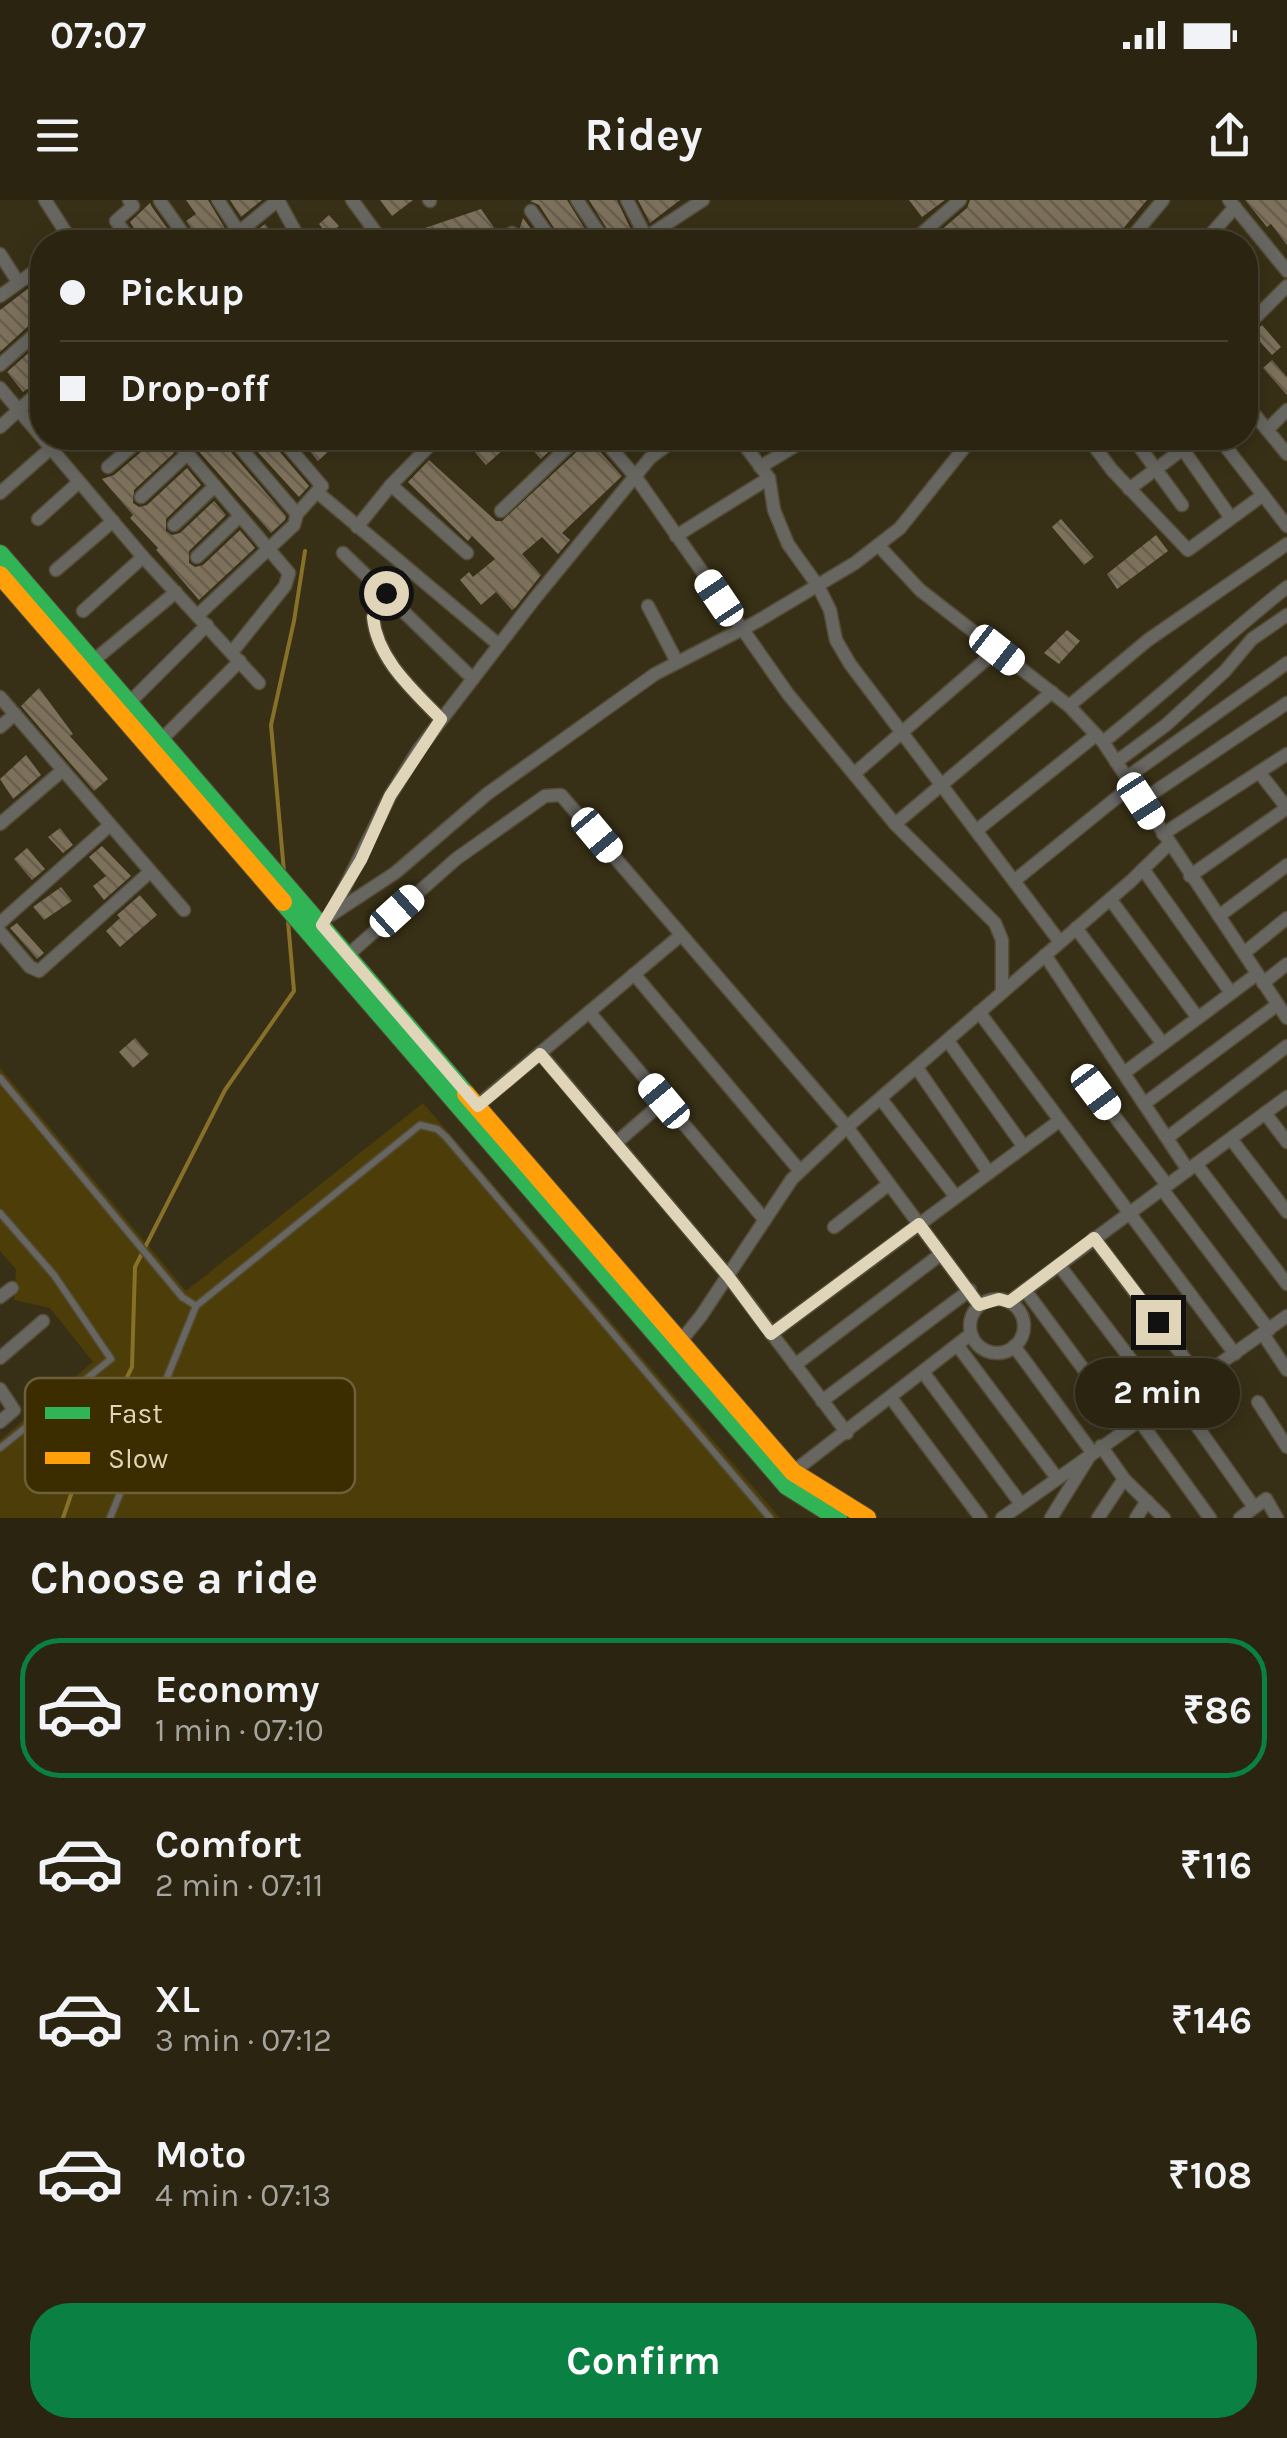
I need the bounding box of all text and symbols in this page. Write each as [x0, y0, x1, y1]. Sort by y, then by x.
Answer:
text: 07:07 [50, 13, 146, 58]
icon: menu [30, 108, 85, 163]
icon: share [1202, 108, 1257, 163]
text: Ridey [585, 109, 702, 161]
text: Pickup [120, 270, 244, 315]
text: Drop-off [120, 366, 269, 411]
car [690, 565, 748, 631]
route start [364, 571, 409, 616]
car [964, 620, 1030, 680]
car [1112, 768, 1170, 834]
car [566, 802, 628, 868]
car [365, 880, 429, 942]
car [1066, 1059, 1126, 1125]
car [633, 1068, 695, 1134]
route end [1136, 1300, 1181, 1345]
callout: 2 min [1076, 1357, 1240, 1427]
text: 2 min [1113, 1374, 1202, 1411]
legend [25, 1378, 355, 1493]
text: Fast [108, 1397, 163, 1430]
text: Slow [108, 1442, 168, 1475]
text: Choose a ride [30, 1552, 318, 1604]
icon: car [35, 1663, 125, 1753]
text: Economy [155, 1667, 319, 1712]
text: ₹86 [1183, 1688, 1252, 1733]
text: 1 min · 07:10 [155, 1712, 324, 1749]
icon: car [35, 1818, 125, 1908]
text: Comfort [155, 1822, 302, 1867]
text: ₹116 [1180, 1843, 1252, 1888]
text: 2 min · 07:11 [155, 1867, 323, 1904]
icon: car [35, 1973, 125, 2063]
text: XL [155, 1977, 200, 2022]
text: ₹146 [1171, 1998, 1252, 2043]
text: 3 min · 07:12 [155, 2022, 332, 2059]
icon: car [35, 2128, 125, 2218]
text: Moto [155, 2132, 246, 2177]
text: ₹108 [1168, 2153, 1252, 2198]
text: 4 min · 07:13 [155, 2177, 331, 2214]
button: Confirm [30, 2303, 1257, 2418]

